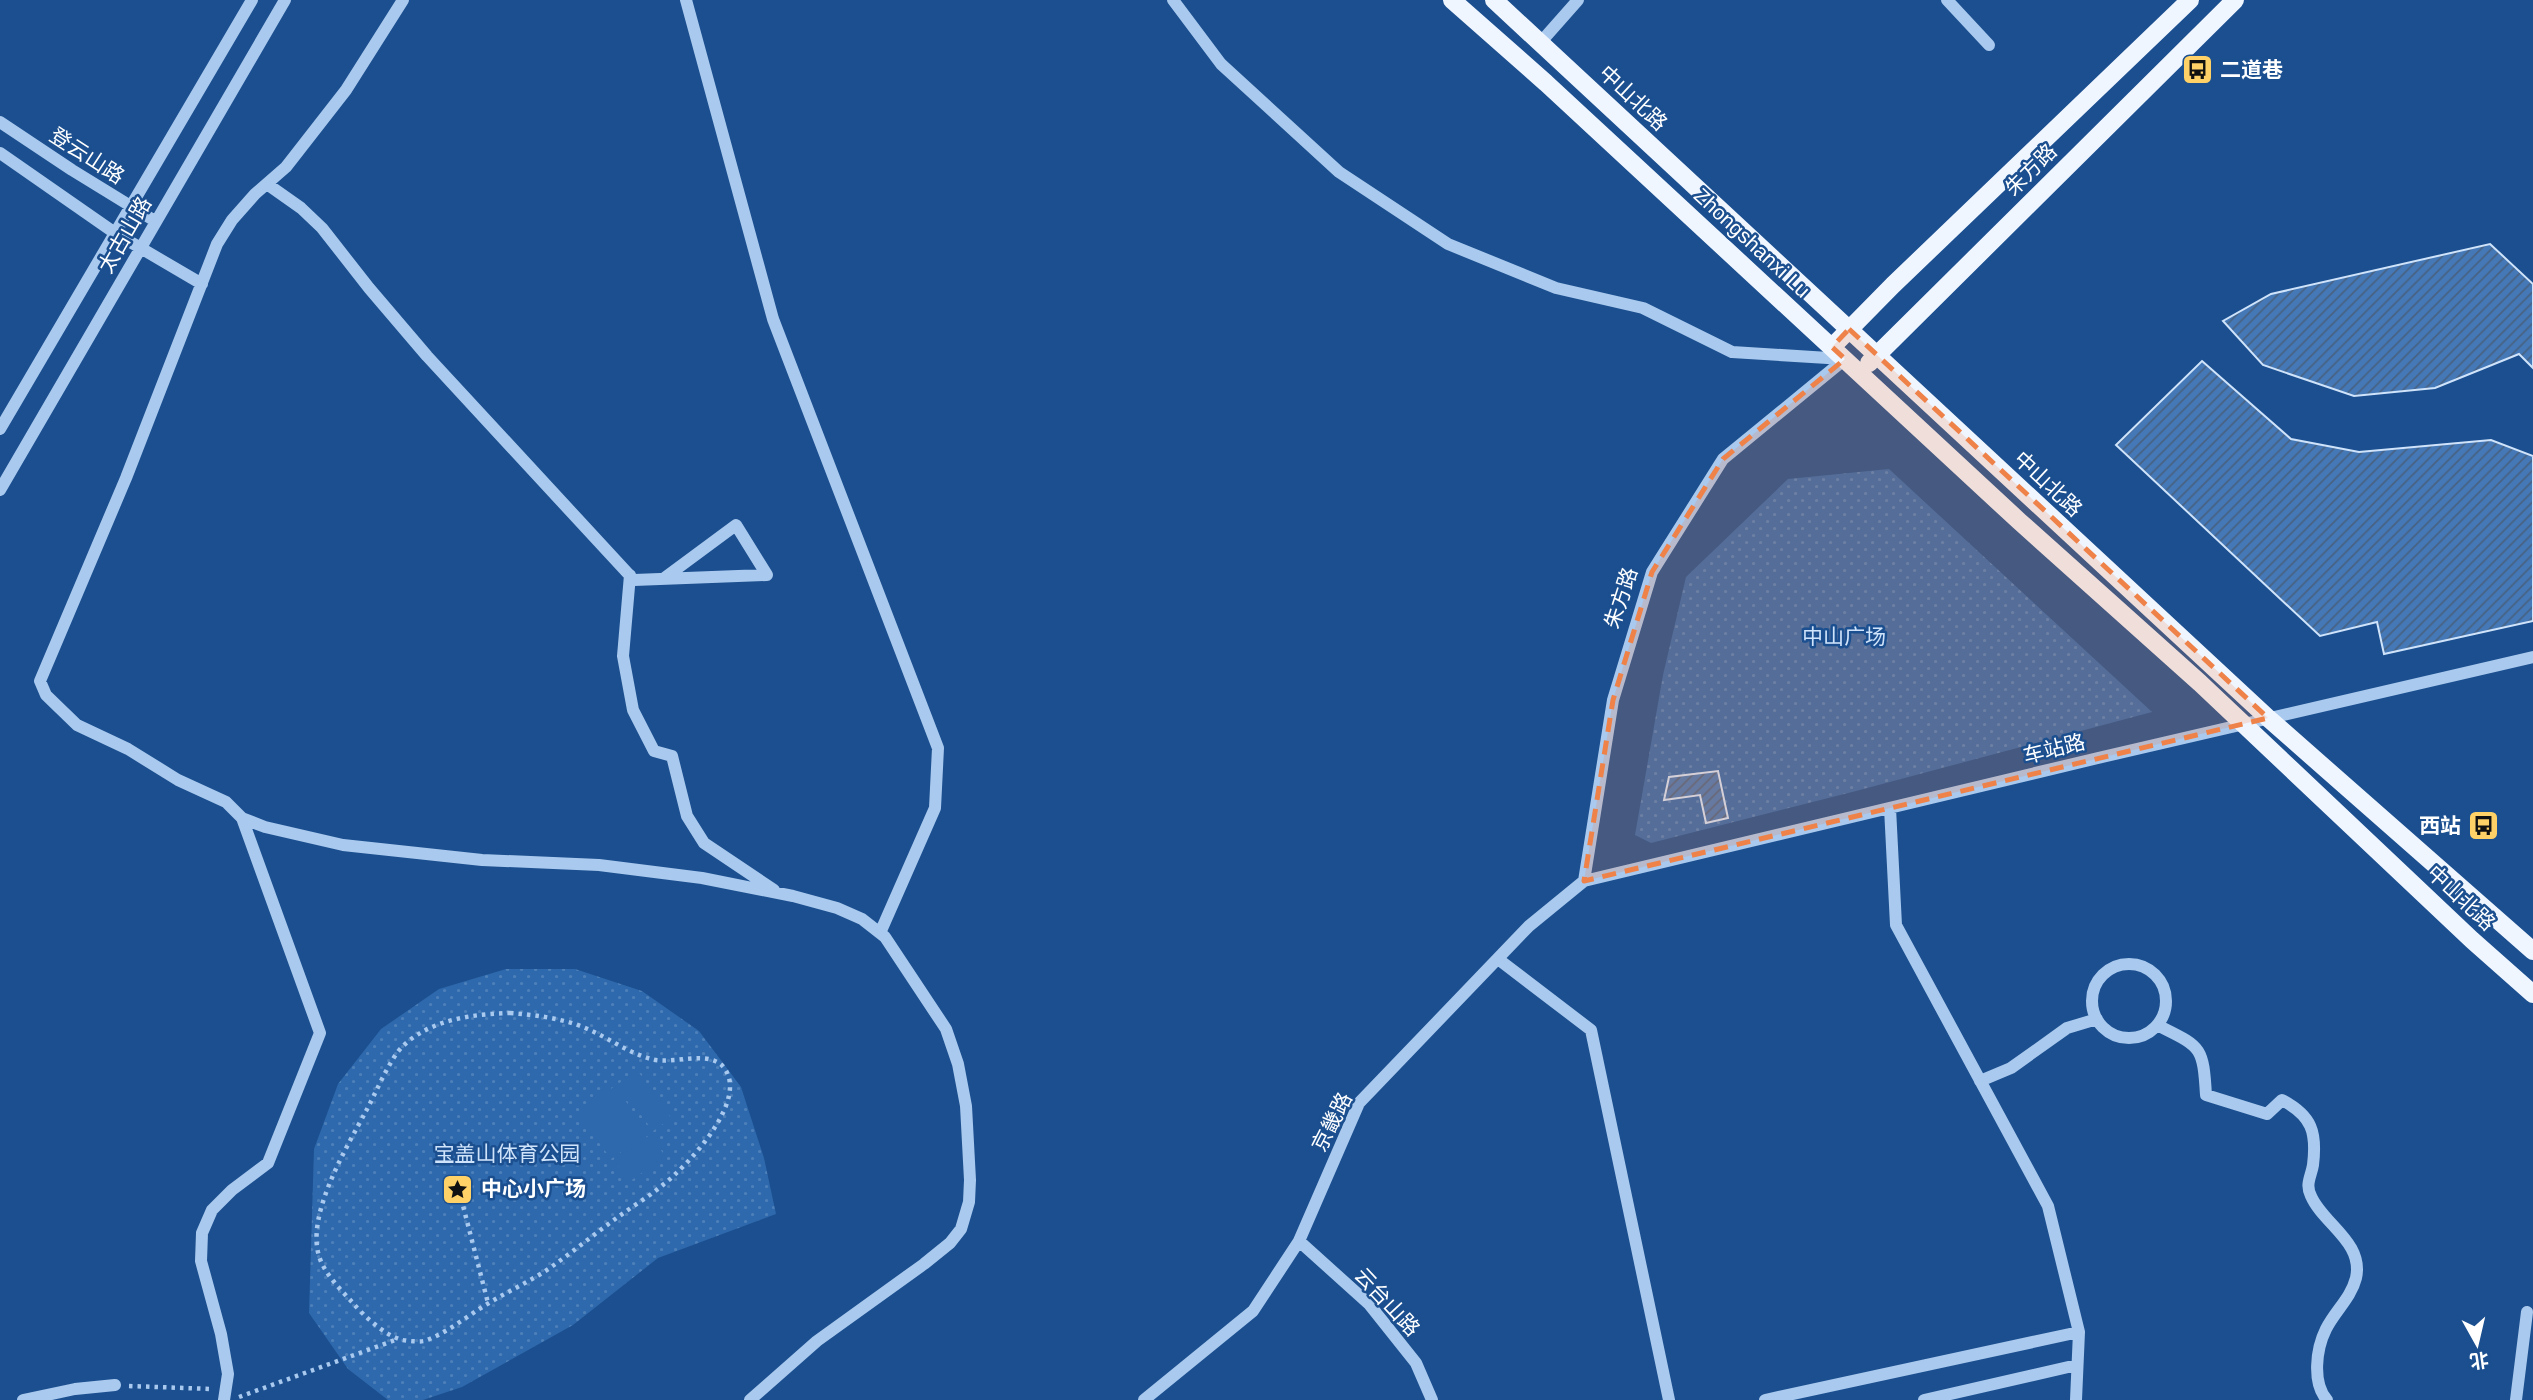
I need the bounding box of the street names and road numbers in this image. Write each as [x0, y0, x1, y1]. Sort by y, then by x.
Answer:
street label: 中山北路 [1595, 61, 1672, 135]
street label: 登云山路 [46, 123, 129, 188]
street label: 朱方路 [2000, 139, 2061, 200]
street label: Zhongshanxi Lu [1690, 183, 1815, 302]
street label: 太古山路 [94, 193, 156, 277]
street label: 中山北路 [2010, 447, 2087, 521]
street label: 朱方路 [1600, 564, 1641, 631]
street label: 车站路 [2021, 730, 2087, 767]
street label: 中山北路 [2423, 861, 2500, 935]
street label: 京畿路 [1307, 1088, 1356, 1155]
street label: 云台山路 [1350, 1263, 1424, 1340]

